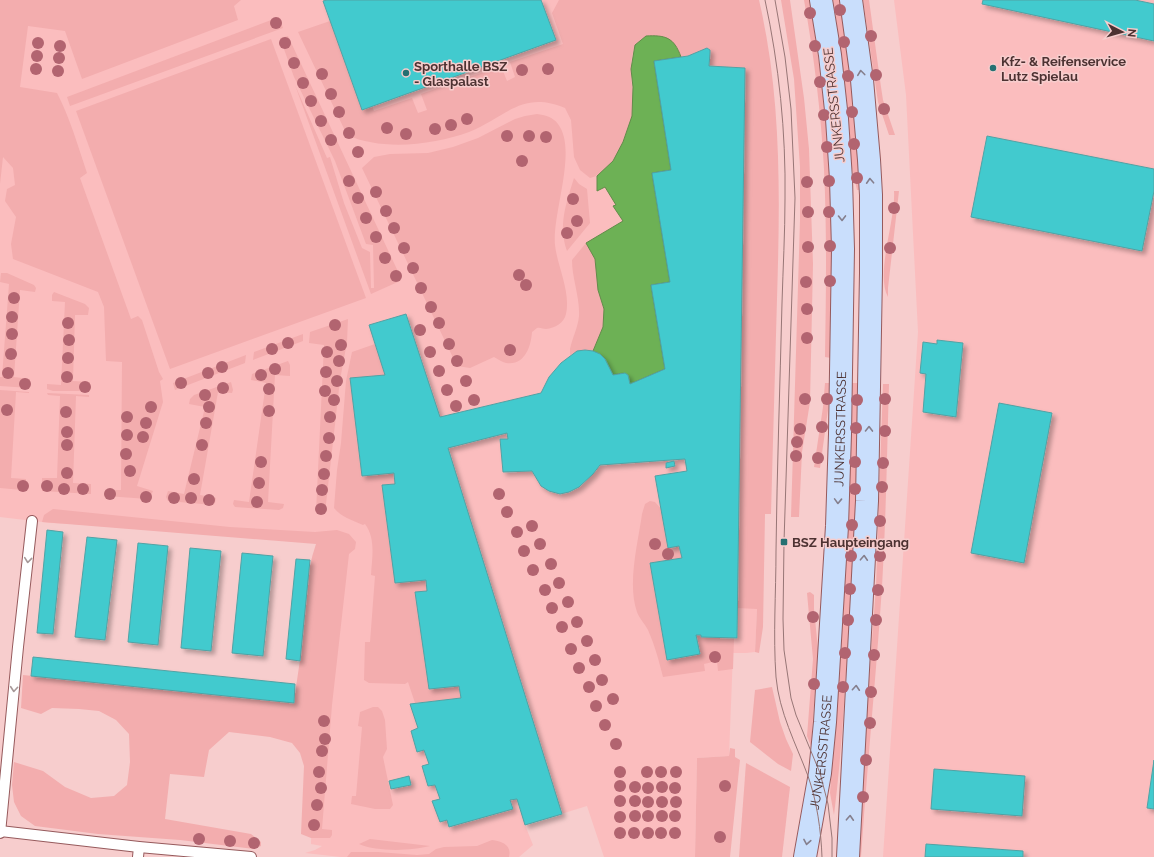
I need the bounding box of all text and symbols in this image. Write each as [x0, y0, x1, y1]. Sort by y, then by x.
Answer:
north arrow [1102, 12, 1142, 52]
text: N [1125, 28, 1138, 38]
street label: JUNKERSSTRASSE [821, 47, 847, 163]
place label: Kfz- & Reifenservice Lutz Spielau [1001, 54, 1126, 84]
place label: Sporthalle BSZ - Glaspalast [414, 59, 508, 89]
marker: Kfz- & Reifenservice Lutz Spielau [988, 63, 998, 73]
marker: Sporthalle BSZ - Glaspalast [401, 68, 411, 78]
one-way arrow [857, 70, 866, 76]
one-way arrow [866, 178, 874, 184]
one-way arrow [838, 215, 846, 221]
street label: JUNKERSSTRASSE [831, 371, 849, 487]
one-way arrow [865, 426, 873, 432]
one-way arrow [834, 498, 842, 504]
place label: BSZ Haupteingang [792, 535, 909, 550]
marker: BSZ Haupteingang [779, 537, 789, 547]
one-way arrow [860, 555, 868, 561]
one-way arrow [24, 557, 33, 563]
one-way arrow [852, 685, 861, 691]
one-way arrow [10, 686, 19, 692]
street label: JUNKERSSTRASSE [806, 694, 834, 811]
one-way arrow [846, 815, 854, 821]
one-way arrow [803, 839, 812, 845]

